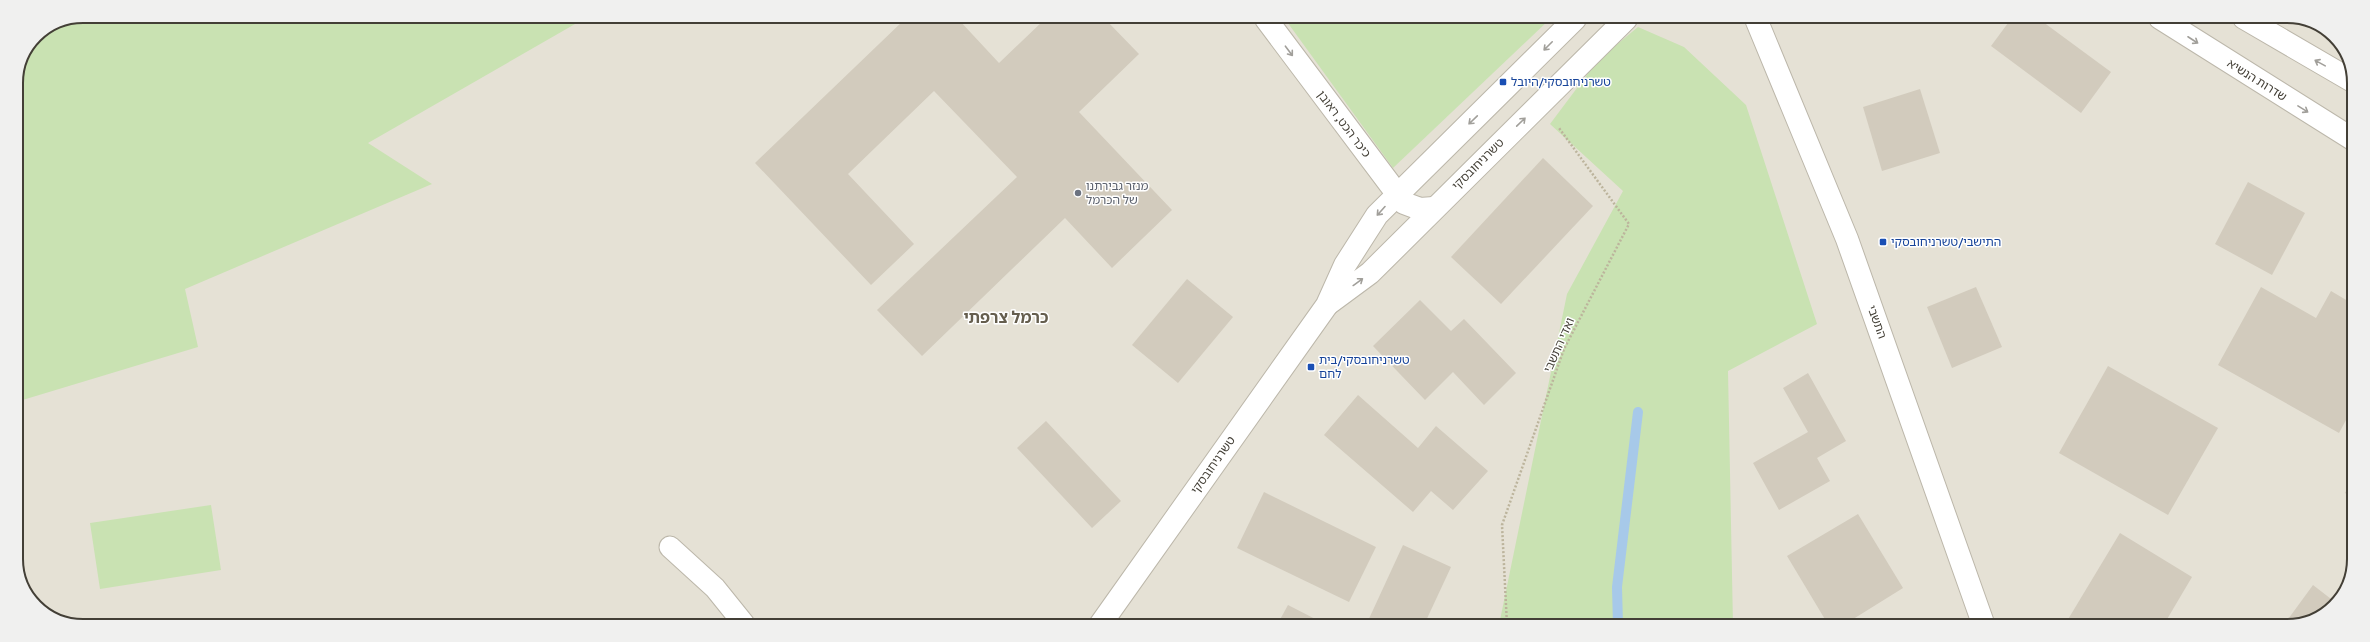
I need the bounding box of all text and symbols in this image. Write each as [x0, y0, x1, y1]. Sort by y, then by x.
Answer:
one-way arrow [2187, 36, 2199, 44]
one-way arrow [1543, 41, 1553, 51]
one-way arrow [1285, 45, 1293, 56]
street label: שדרות הנשיא [2224, 56, 2289, 105]
one-way arrow [2314, 58, 2326, 66]
place label: טשרניחובסקי/היובל [1511, 75, 1611, 90]
marker: טשרניחובסקי/היובל [1498, 77, 1508, 87]
street label: כיכר הכט, ראובן [1314, 88, 1374, 161]
one-way arrow [2297, 105, 2309, 113]
one-way arrow [1468, 115, 1478, 125]
one-way arrow [1516, 117, 1526, 127]
street label: טשרניחובסקי [1449, 135, 1507, 193]
place label: מנזר גבירתנו של הכרמל [1086, 179, 1149, 208]
marker: מנזר גבירתנו של הכרמל [1073, 188, 1083, 198]
one-way arrow [1376, 206, 1385, 217]
place label: התישבי/טשרניחובסקי [1891, 235, 2001, 250]
marker: התישבי/טשרניחובסקי [1878, 237, 1888, 247]
one-way arrow [1352, 278, 1363, 286]
street label: התשבי [1864, 303, 1889, 341]
district label: כרמל צרפתי [964, 308, 1048, 328]
street label: ואדי התשבי [1541, 316, 1578, 375]
place label: טשרניחובסקי/בית לחם [1319, 353, 1410, 382]
marker: טשרניחובסקי/בית לחם [1306, 362, 1316, 372]
street label: טשרניחובסקי [1188, 433, 1239, 497]

